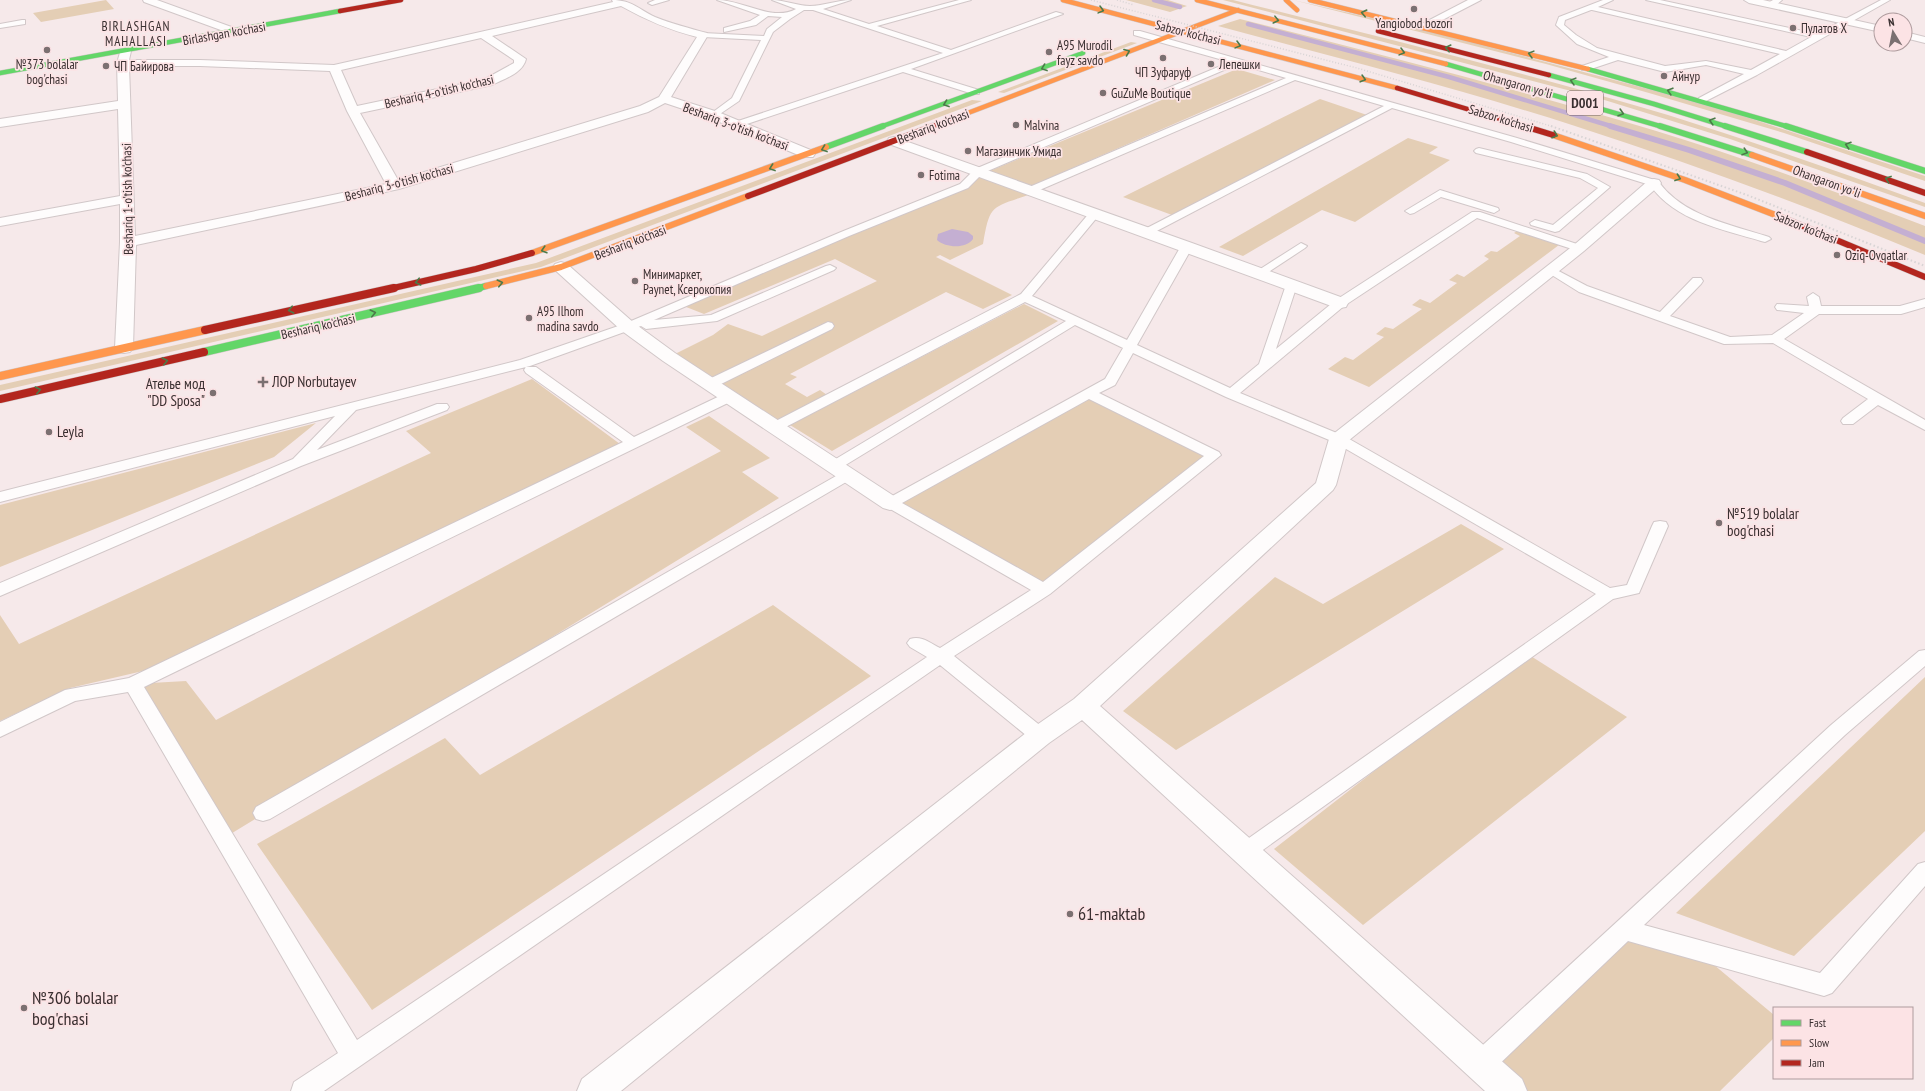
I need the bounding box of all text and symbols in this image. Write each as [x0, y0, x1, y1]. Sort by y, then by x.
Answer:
marker: Yangiobod bozori [1409, 4, 1419, 14]
one-way arrow [1097, 5, 1104, 14]
one-way arrow [1361, 9, 1367, 17]
north arrow [1873, 12, 1913, 52]
one-way arrow [1272, 15, 1279, 23]
place label: Yangiobod bozori [1375, 15, 1453, 32]
text: N [1887, 15, 1895, 30]
street label: Sabzor ko'chasi [1153, 16, 1222, 49]
district label: BIRLASHGAN MAHALLASI [101, 18, 171, 50]
street label: Birlashgan ko'chasi [181, 18, 267, 49]
place label: Пулатов Х [1801, 20, 1847, 37]
marker: Пулатов Х [1788, 23, 1798, 33]
place label: A95 Murodil fayz savdo [1057, 37, 1112, 69]
one-way arrow [1234, 40, 1241, 49]
one-way arrow [1444, 44, 1451, 53]
marker: №373 bolalar bog'chasi [42, 45, 52, 55]
marker: A95 Murodil fayz savdo [1044, 47, 1054, 57]
one-way arrow [1398, 47, 1405, 56]
one-way arrow [1123, 49, 1130, 57]
one-way arrow [1528, 50, 1534, 58]
marker: ЧП Зуфаруф [1158, 53, 1168, 63]
place label: №373 bolalar bog'chasi [16, 56, 79, 88]
place label: Лепешки [1218, 56, 1260, 73]
place label: ЧП Байирова [114, 58, 174, 75]
marker: Лепешки [1206, 59, 1216, 69]
marker: ЧП Байирова [101, 61, 111, 71]
one-way arrow [1040, 63, 1047, 71]
place label: ЧП Зуфаруф [1135, 64, 1191, 81]
street label: Ohangaron yoʻli [1481, 66, 1555, 103]
place label: Айнур [1672, 68, 1700, 85]
street label: Beshariq 4-o'tish ko'chasi [383, 71, 496, 112]
marker: Айнур [1659, 71, 1669, 81]
one-way arrow [1359, 74, 1366, 83]
one-way arrow [1570, 78, 1577, 86]
place label: GuZuMe Boutique [1111, 85, 1191, 102]
marker: GuZuMe Boutique [1098, 88, 1108, 98]
one-way arrow [1667, 88, 1673, 96]
road number: D001 [1567, 91, 1603, 115]
street label: Beshariq 3-o'tish ko'chasi [681, 98, 791, 154]
one-way arrow [942, 99, 949, 107]
street label: Sabzor ko'chasi [1466, 101, 1535, 136]
street label: Beshariq ko'chasi [895, 105, 972, 148]
one-way arrow [1617, 108, 1624, 117]
place label: Malvina [1024, 117, 1059, 134]
one-way arrow [1708, 117, 1715, 126]
marker: Malvina [1011, 120, 1021, 130]
one-way arrow [1551, 131, 1558, 139]
one-way arrow [1845, 141, 1852, 150]
street label: Beshariq 1-o'tish ko'chasi [118, 143, 137, 255]
place label: Магазинчик Умида [976, 143, 1061, 160]
one-way arrow [820, 144, 827, 152]
marker: Магазинчик Умида [963, 146, 973, 156]
one-way arrow [1742, 148, 1749, 156]
street label: Beshariq 3-o'tish ko'chasi [343, 160, 455, 205]
street label: Ohangaron yoʻli [1790, 161, 1863, 202]
one-way arrow [768, 163, 775, 171]
place label: Fotima [929, 167, 960, 184]
marker: Fotima [916, 170, 926, 180]
one-way arrow [1674, 173, 1681, 182]
one-way arrow [1885, 176, 1892, 184]
street label: Sabzor ko'chasi [1772, 207, 1840, 248]
street label: Beshariq ko'chasi [592, 221, 669, 264]
one-way arrow [541, 245, 548, 254]
place label: Oziq-Ovqatlar [1845, 247, 1907, 264]
marker: Oziq-Ovqatlar [1832, 250, 1842, 260]
place label: Минимаркет, Paynet, Ксерокопия [643, 266, 731, 298]
marker: Минимаркет, Paynet, Ксерокопия [630, 276, 640, 286]
one-way arrow [415, 277, 421, 285]
one-way arrow [497, 280, 503, 288]
place label: A95 Ilhom madina savdo [537, 303, 599, 335]
one-way arrow [288, 306, 295, 314]
one-way arrow [370, 309, 376, 317]
street label: Beshariq ko'chasi [279, 310, 357, 343]
marker: A95 Ilhom madina savdo [524, 313, 534, 323]
one-way arrow [161, 357, 168, 365]
place label: ЛОР Norbutayev [271, 372, 357, 391]
place label: Ателье мод "DD Sposa" [146, 374, 205, 410]
marker: ЛОР Norbutayev [257, 376, 269, 388]
one-way arrow [35, 387, 41, 395]
marker: Ателье мод "DD Sposa" [208, 388, 218, 398]
place label: Leyla [57, 422, 84, 441]
marker: Leyla [44, 427, 54, 437]
place label: №519 bolalar bog'chasi [1727, 504, 1800, 540]
marker: №519 bolalar bog'chasi [1714, 518, 1724, 528]
place label: 61-maktab [1078, 902, 1145, 925]
marker: 61-maktab [1065, 909, 1075, 919]
place label: №306 bolalar bog'chasi [32, 986, 118, 1030]
marker: №306 bolalar bog'chasi [19, 1003, 29, 1013]
legend [1773, 1007, 1913, 1079]
text: Fast [1809, 1015, 1827, 1030]
text: Slow [1809, 1035, 1830, 1050]
text: Jam [1808, 1055, 1825, 1070]

